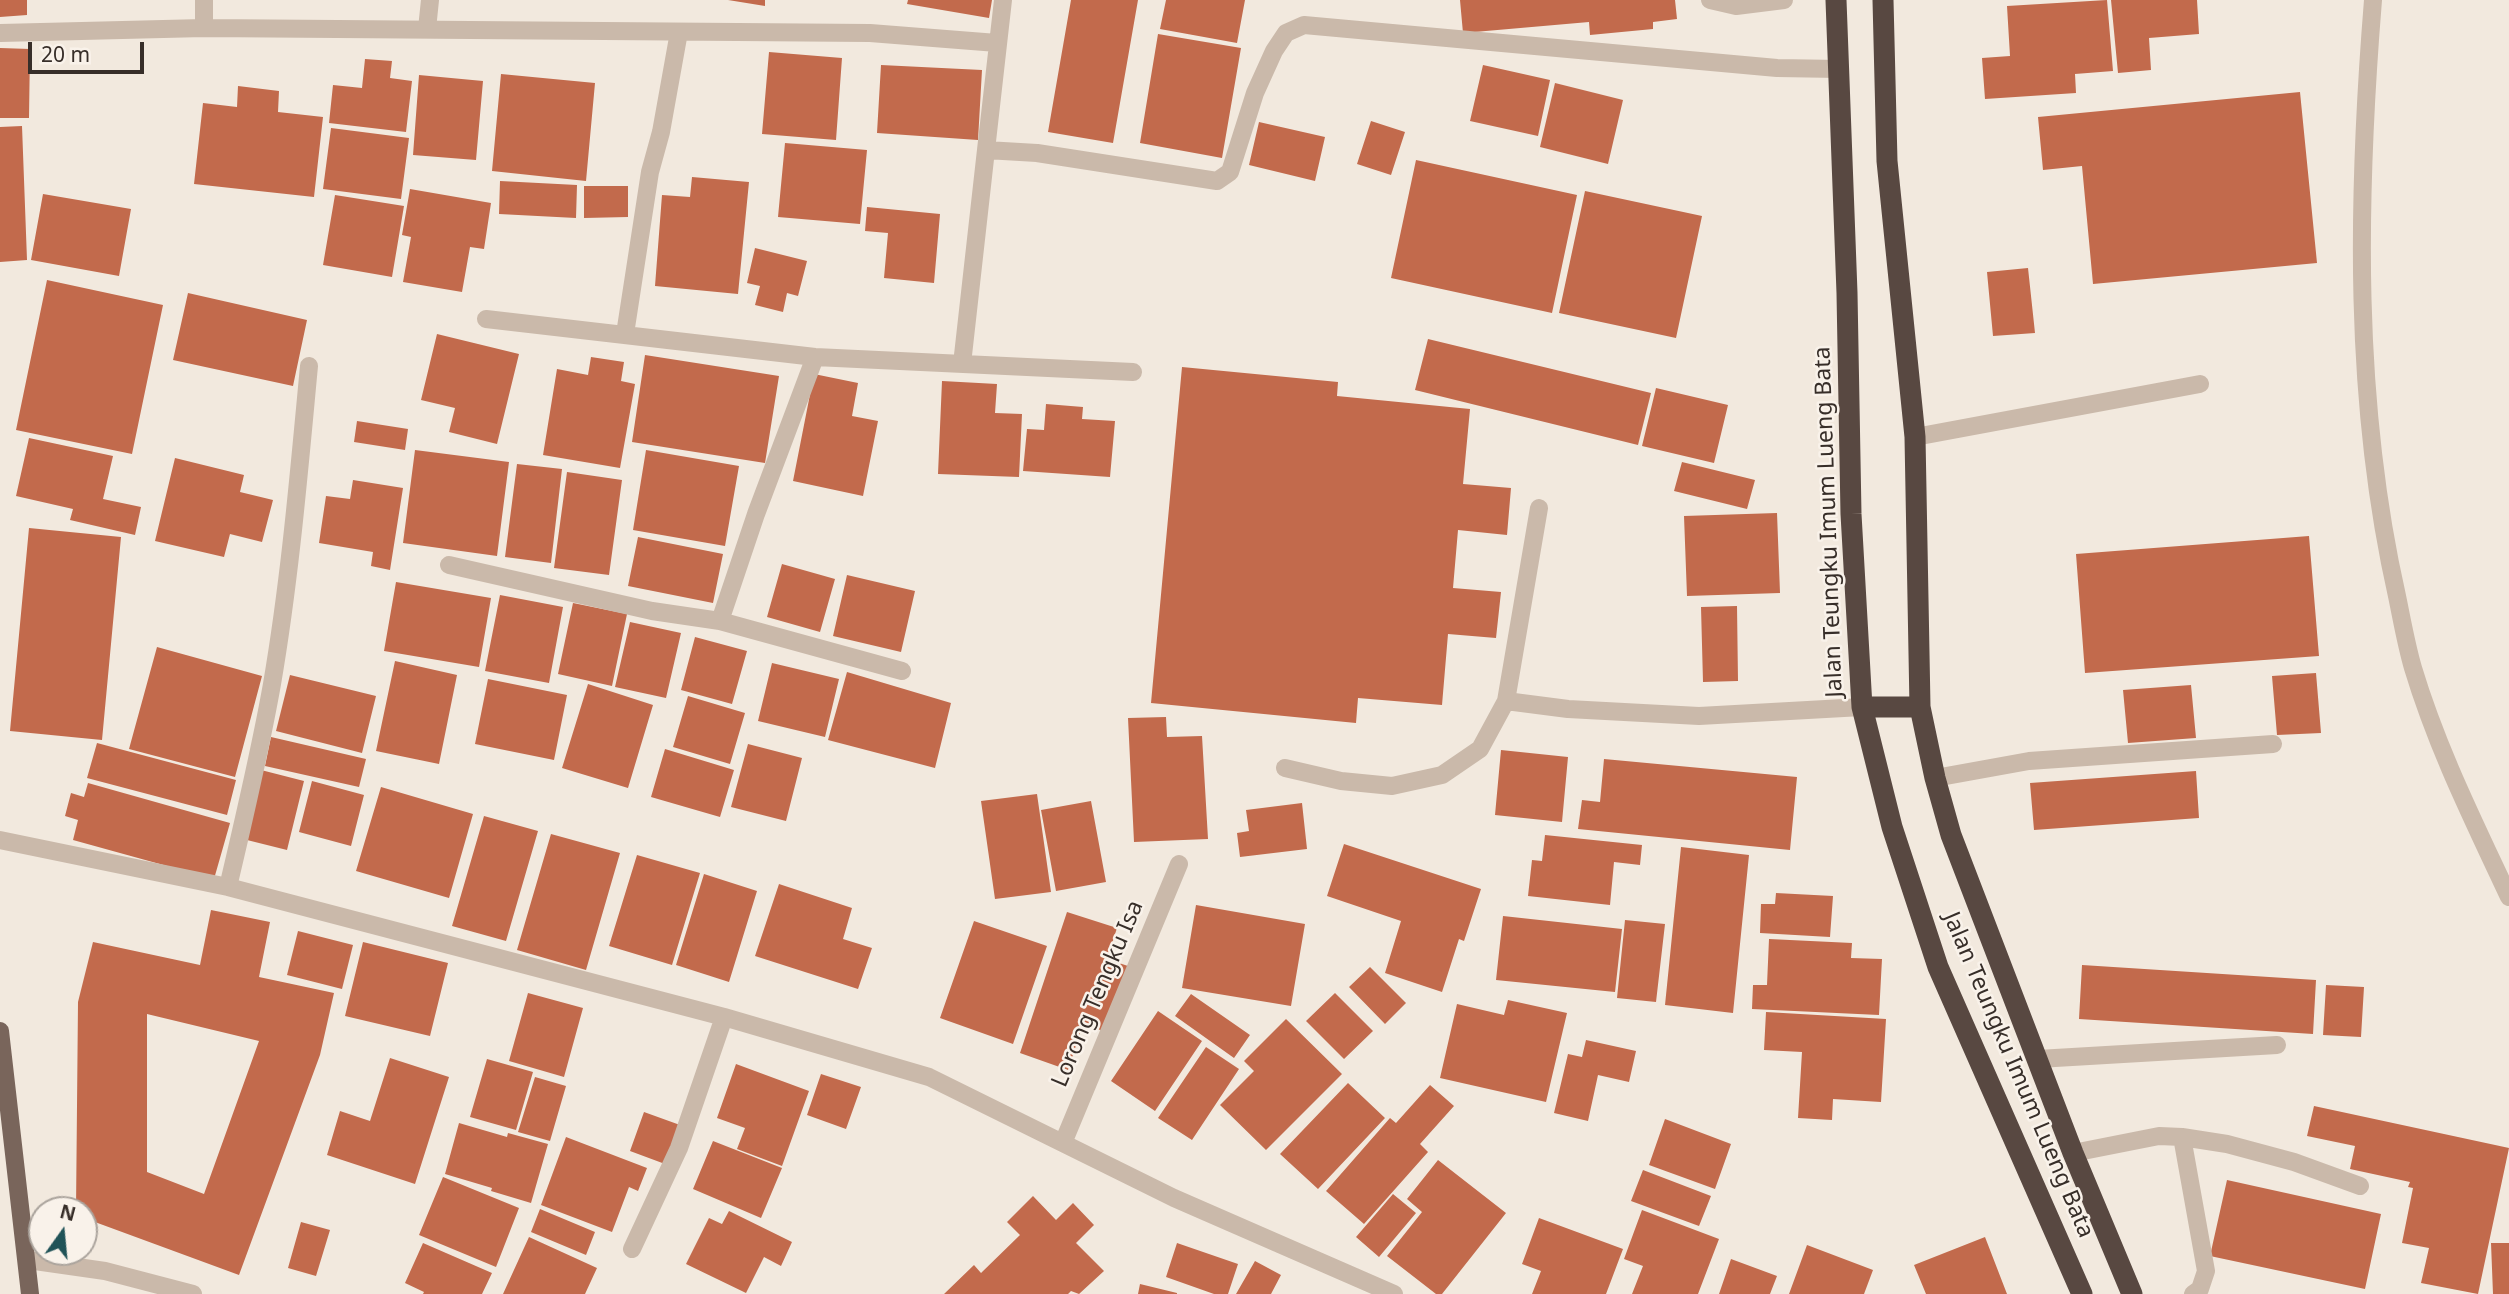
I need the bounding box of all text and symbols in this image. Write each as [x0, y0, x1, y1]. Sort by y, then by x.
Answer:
scale bar [32, 28, 147, 72]
text: 20 m [41, 40, 90, 68]
street label: Jalan Teungku Imum Lueng Bata [1809, 346, 1849, 698]
street label: Lorong Tengku Isa [1046, 897, 1150, 1091]
street label: Jalan Teungku Imum Lueng Bata [1937, 908, 2099, 1242]
north arrow [28, 1196, 98, 1266]
text: N [57, 1198, 79, 1227]

